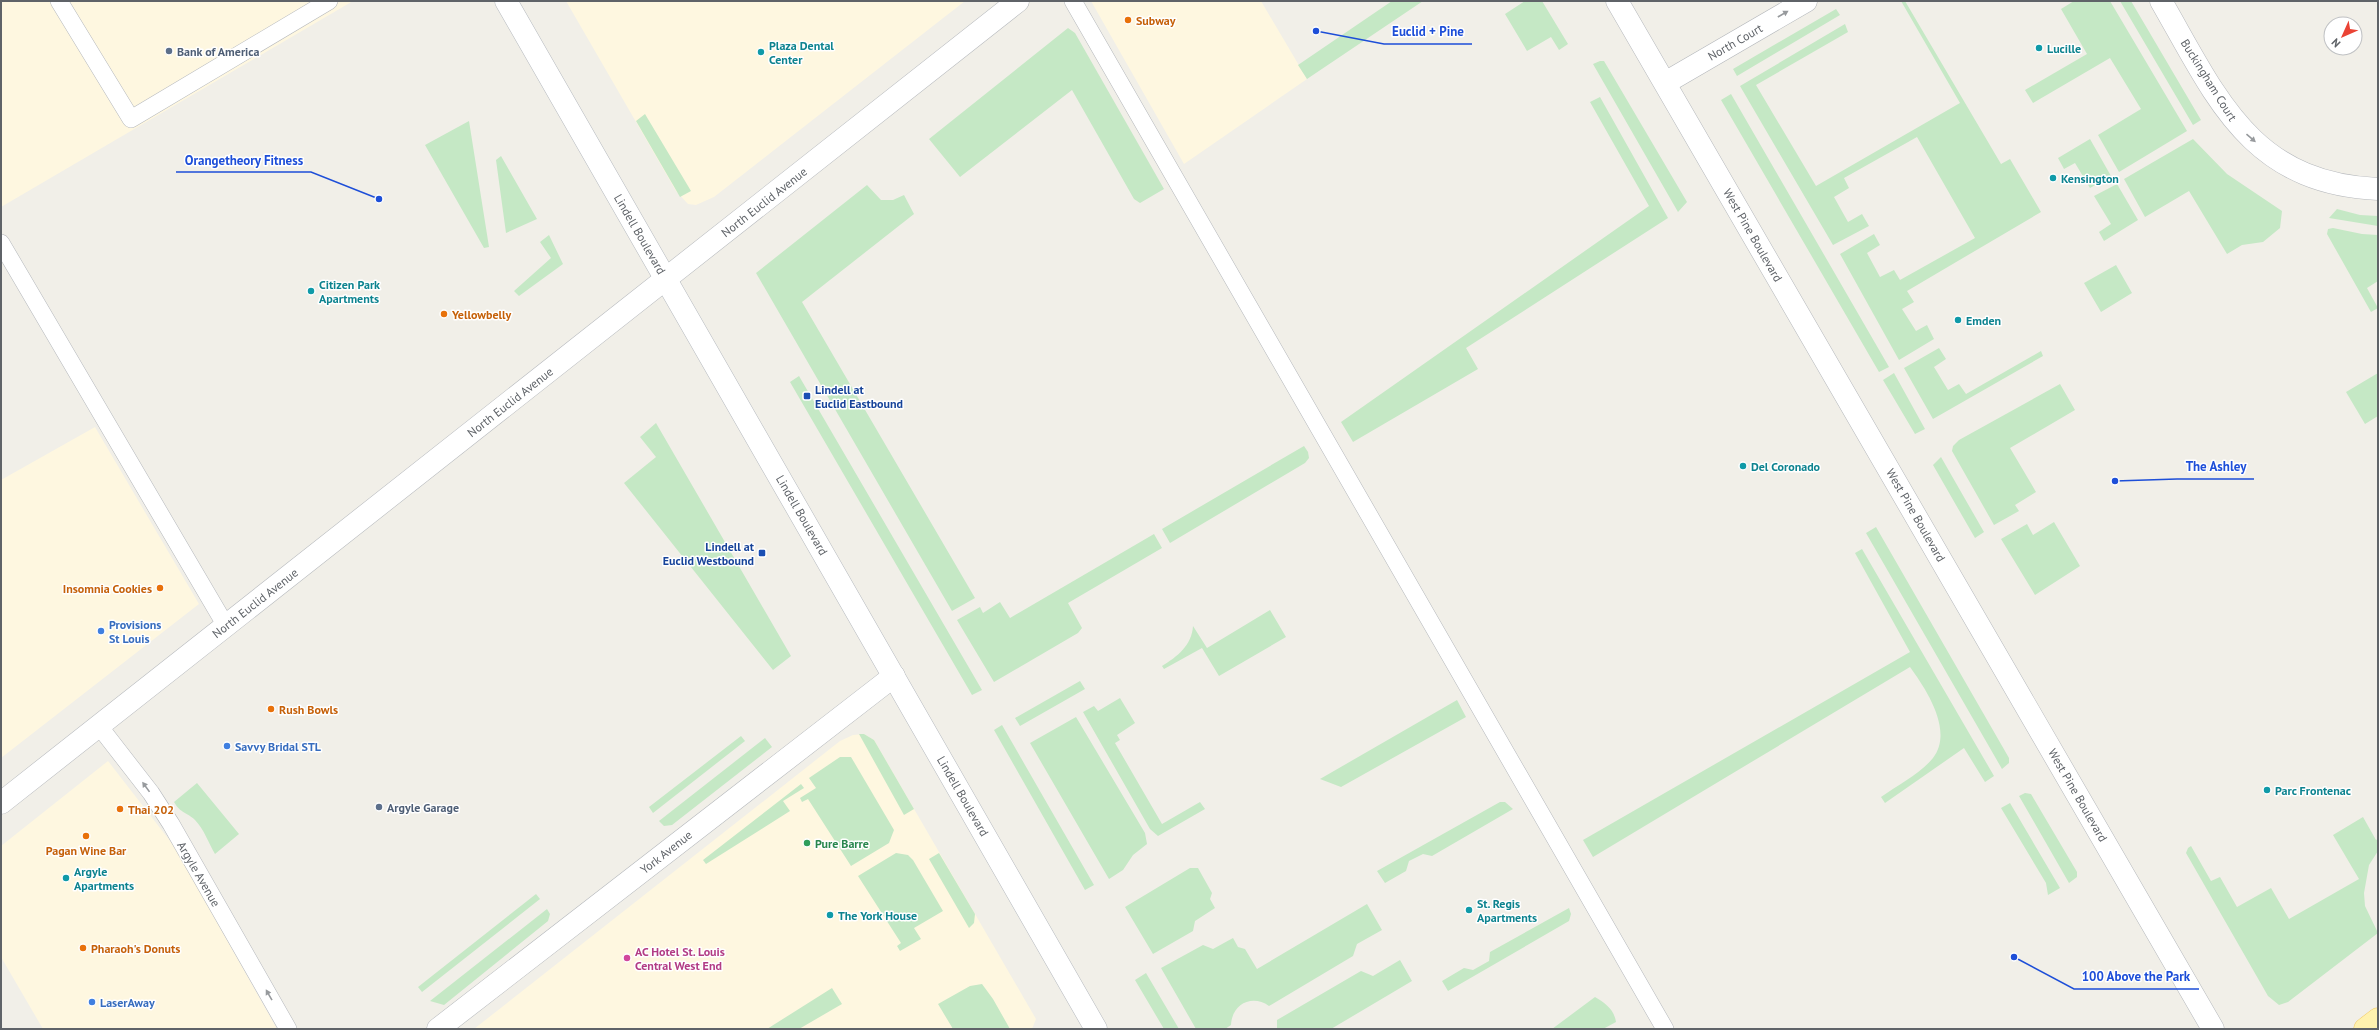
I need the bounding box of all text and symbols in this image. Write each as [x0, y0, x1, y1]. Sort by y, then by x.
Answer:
one-way arrow [1777, 11, 1789, 18]
place label: Subway [1136, 13, 1176, 28]
marker: Subway [1123, 15, 1133, 25]
north arrow [2323, 16, 2363, 56]
callout: Euclid + Pine [1384, 19, 1472, 44]
street label: North Court [1705, 20, 1765, 64]
text: Euclid + Pine [1392, 23, 1464, 40]
street label: Buckingham Court [2178, 36, 2240, 124]
text: N [2328, 36, 2343, 51]
place label: Plaza Dental Center [769, 38, 834, 67]
place label: Lucille [2047, 41, 2081, 56]
marker: Lucille [2034, 43, 2044, 53]
place label: Bank of America [177, 44, 260, 59]
marker: Bank of America [164, 46, 174, 56]
marker: Plaza Dental Center [756, 47, 766, 57]
one-way arrow [2245, 134, 2256, 143]
callout: Orangetheory Fitness [176, 147, 311, 172]
text: Orangetheory Fitness [185, 152, 304, 169]
street label: North Euclid Avenue [718, 164, 810, 240]
place label: Kensington [2061, 171, 2119, 186]
marker: Kensington [2048, 173, 2058, 183]
street label: West Pine Boulevard [1720, 186, 1786, 284]
street label: Lindell Boulevard [611, 191, 669, 277]
place label: Citizen Park Apartments [319, 277, 380, 306]
marker: Citizen Park Apartments [306, 286, 316, 296]
place label: Yellowbelly [451, 307, 512, 322]
marker: Yellowbelly [439, 309, 449, 319]
place label: Emden [1966, 313, 2001, 328]
marker: Emden [1953, 315, 1963, 325]
street label: North Euclid Avenue [464, 364, 556, 440]
place label: Lindell at Euclid Eastbound [815, 382, 903, 411]
marker: Lindell at Euclid Eastbound [802, 391, 812, 401]
callout: The Ashley [2177, 454, 2254, 479]
text: The Ashley [2186, 458, 2247, 475]
place label: Del Coronado [1751, 459, 1821, 474]
marker: Del Coronado [1738, 461, 1748, 471]
street label: West Pine Boulevard [1883, 466, 1949, 564]
street label: Lindell Boulevard [773, 472, 831, 558]
place label: Lindell at Euclid Westbound [663, 539, 755, 568]
marker: Lindell at Euclid Westbound [757, 548, 767, 558]
street label: North Euclid Avenue [209, 565, 301, 641]
place label: Insomnia Cookies [63, 581, 152, 596]
marker: Insomnia Cookies [155, 583, 165, 593]
place label: Provisions St Louis [109, 617, 161, 646]
marker: Provisions St Louis [96, 626, 106, 636]
place label: Rush Bowls [279, 702, 338, 717]
marker: Rush Bowls [266, 704, 276, 714]
place label: Savvy Bridal STL [235, 739, 322, 754]
marker: Savvy Bridal STL [222, 741, 232, 751]
street label: West Pine Boulevard [2045, 746, 2111, 844]
street label: Lindell Boulevard [934, 753, 992, 839]
one-way arrow [142, 781, 150, 792]
place label: Parc Frontenac [2275, 783, 2351, 798]
marker: Parc Frontenac [2262, 785, 2272, 795]
place label: Argyle Garage [387, 800, 459, 815]
place label: Thai 202 [128, 802, 174, 817]
marker: Argyle Garage [374, 802, 384, 812]
marker: Thai 202 [115, 804, 125, 814]
street label: York Avenue [637, 827, 695, 877]
marker: Pagan Wine Bar [81, 831, 91, 841]
place label: Pure Barre [815, 836, 869, 851]
marker: Pure Barre [802, 838, 812, 848]
street label: Argyle Avenue [174, 839, 224, 909]
place label: Pagan Wine Bar [46, 843, 127, 858]
place label: Argyle Apartments [74, 864, 134, 893]
marker: Argyle Apartments [61, 873, 71, 883]
place label: St. Regis Apartments [1477, 896, 1537, 925]
marker: St. Regis Apartments [1464, 905, 1474, 915]
place label: The York House [838, 908, 917, 923]
marker: The York House [825, 910, 835, 920]
place label: Pharaoh's Donuts [91, 941, 180, 956]
marker: Pharaoh's Donuts [78, 943, 88, 953]
place label: AC Hotel St. Louis Central West End [635, 944, 725, 973]
marker: AC Hotel St. Louis Central West End [622, 953, 632, 963]
callout: 100 Above the Park [2074, 964, 2199, 989]
text: 100 Above the Park [2082, 968, 2191, 985]
one-way arrow [265, 989, 272, 1001]
place label: LaserAway [100, 995, 155, 1010]
marker: LaserAway [87, 997, 97, 1007]

